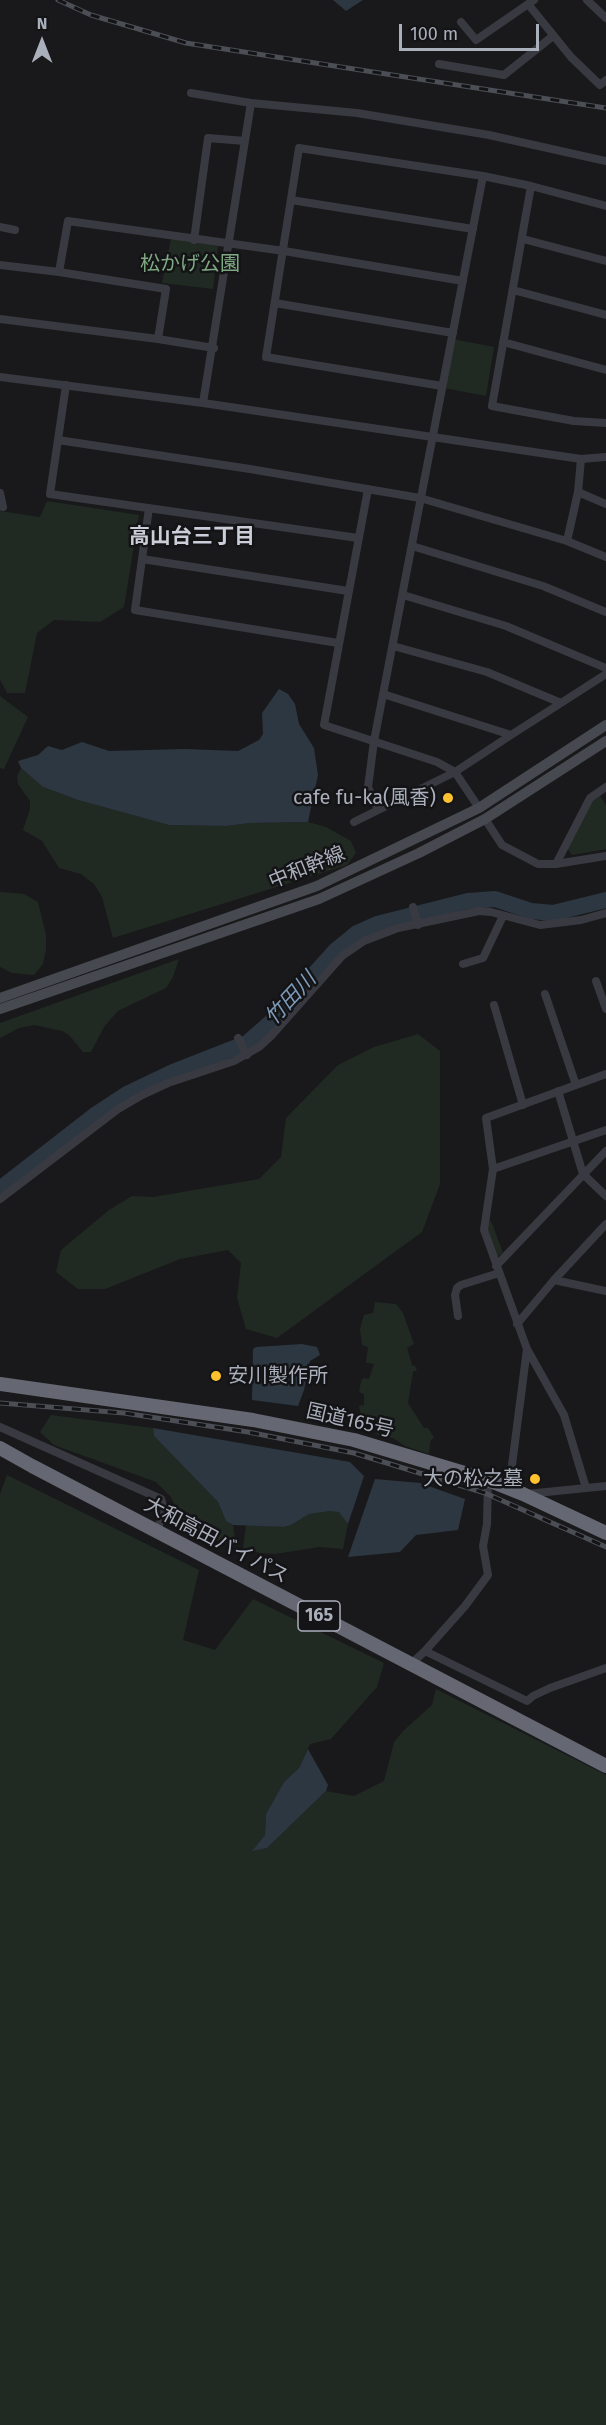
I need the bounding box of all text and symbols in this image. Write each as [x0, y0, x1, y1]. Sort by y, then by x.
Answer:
north arrow [12, 12, 72, 72]
scale bar [402, 12, 542, 50]
text: N [37, 14, 47, 33]
text: 100 m [410, 23, 458, 45]
park label: 松かげ公園 [140, 252, 240, 276]
district label: 高山台三丁目 [129, 524, 255, 550]
place label: cafe fu-ka(風香) [293, 786, 436, 810]
marker: cafe fu-ka(風香) [441, 791, 455, 805]
street label: 中和幹線 [265, 842, 349, 894]
water label: 竹田川 [260, 967, 322, 1031]
place label: 安川製作所 [228, 1364, 328, 1388]
marker: 安川製作所 [209, 1369, 223, 1383]
street label: 国道165号 [304, 1399, 396, 1443]
place label: 大の松之墓 [423, 1467, 523, 1491]
marker: 大の松之墓 [528, 1472, 542, 1486]
street label: 大和高田バイパス [140, 1493, 292, 1589]
road number: 165 [298, 1601, 340, 1631]

